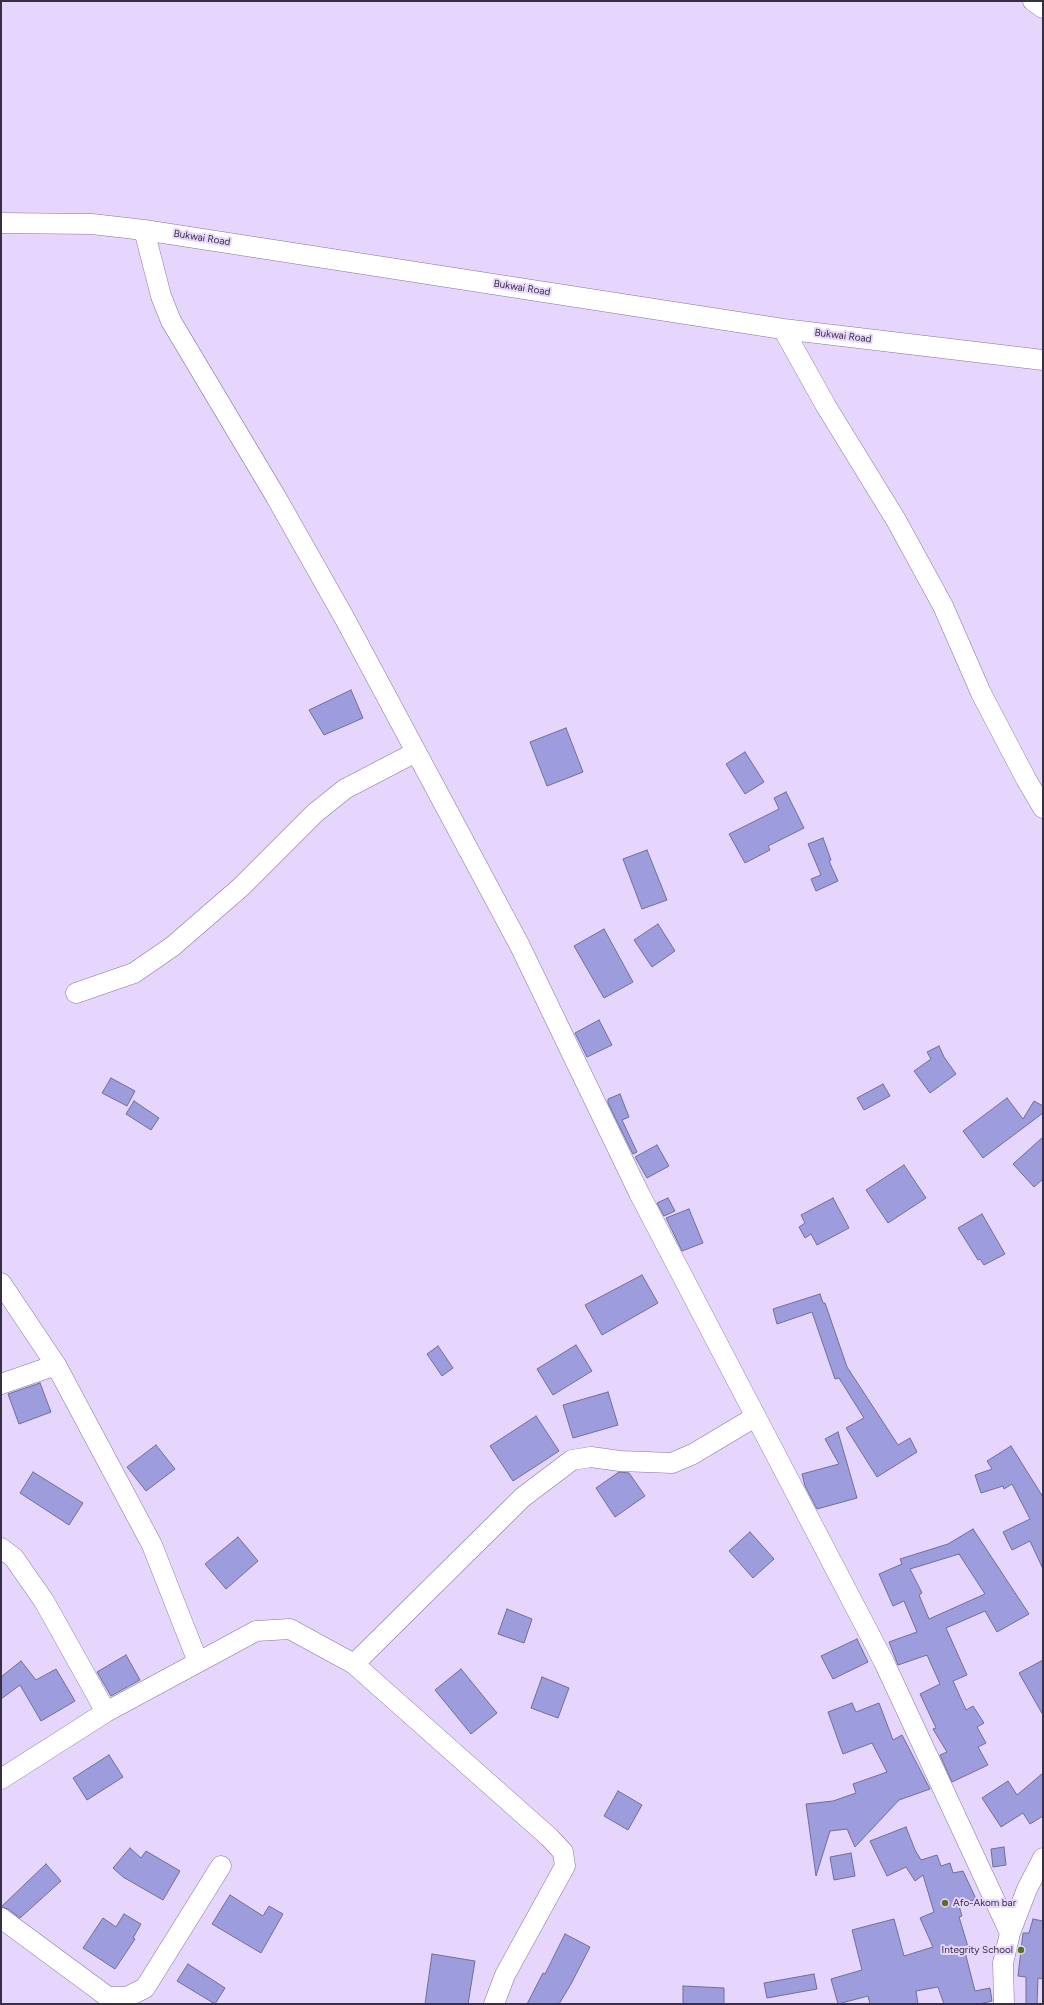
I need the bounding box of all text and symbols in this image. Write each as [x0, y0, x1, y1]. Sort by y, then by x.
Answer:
street label: Bukwai Road [173, 228, 231, 248]
street label: Bukwai Road [493, 278, 551, 298]
street label: Bukwai Road [814, 327, 872, 345]
place label: Afo-Akom bar [953, 1897, 1016, 1909]
marker: Afo-Akom bar [940, 1898, 950, 1908]
place label: Integrity School [941, 1944, 1013, 1956]
marker: Integrity School [1016, 1945, 1026, 1955]

